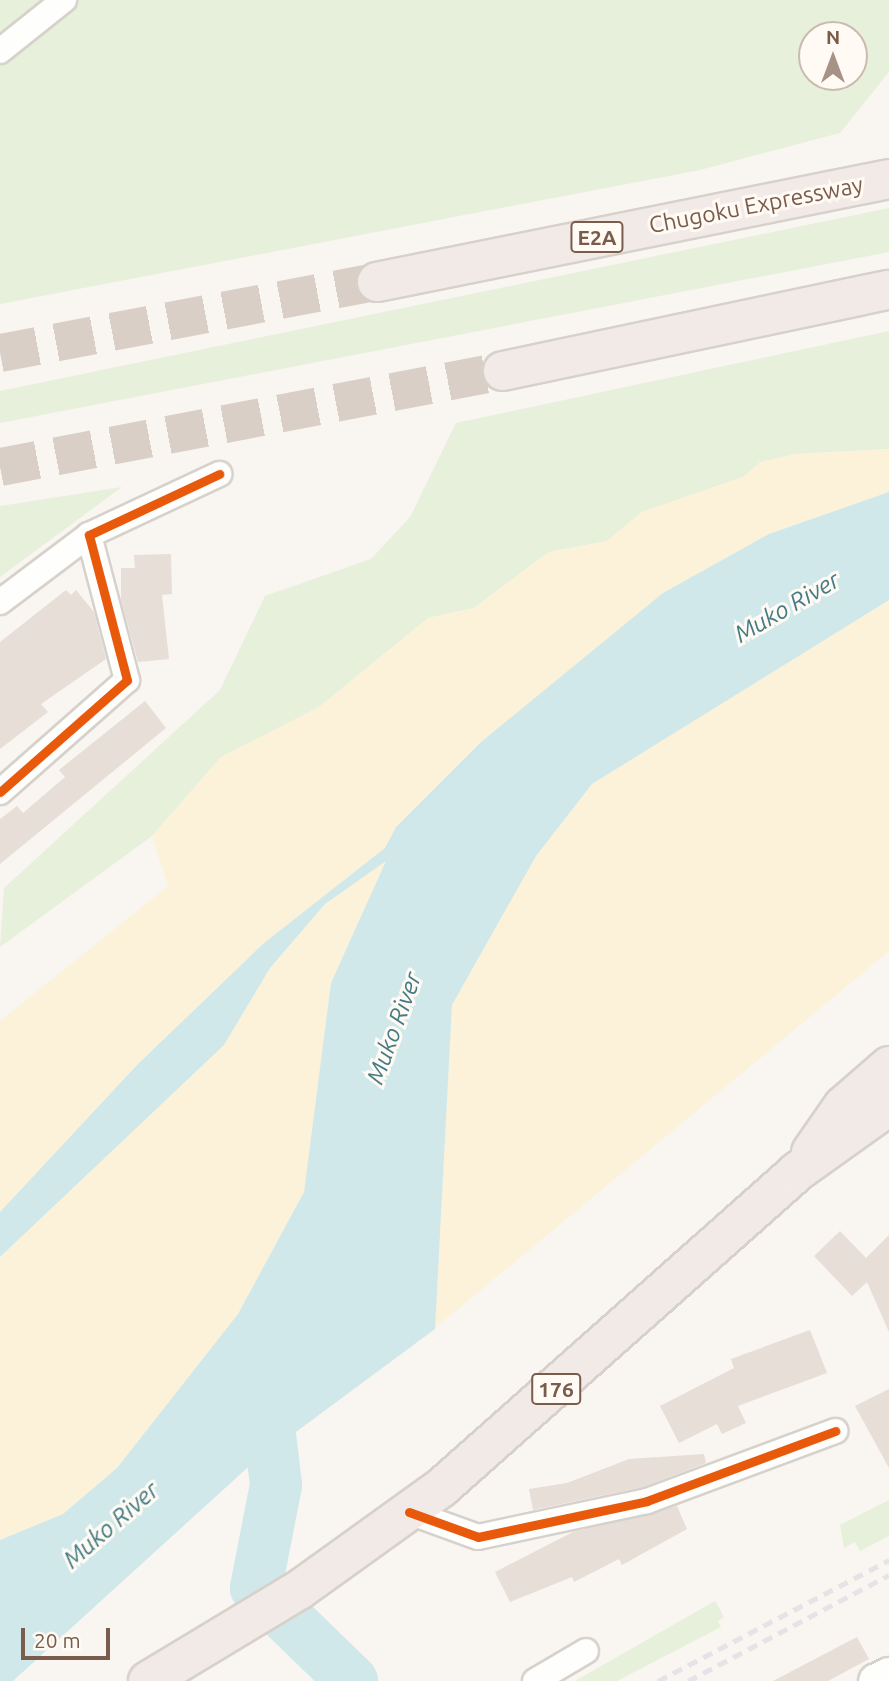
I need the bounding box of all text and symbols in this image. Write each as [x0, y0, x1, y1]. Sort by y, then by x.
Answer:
north arrow [798, 21, 868, 91]
text: N [826, 26, 840, 48]
street label: Chugoku Expressway [647, 171, 865, 239]
road number: E2A [569, 219, 625, 254]
water label: Muko River [729, 565, 845, 649]
water label: Muko River [360, 968, 428, 1088]
road number: 176 [530, 1372, 582, 1406]
water label: Muko River [57, 1476, 165, 1574]
scale bar [24, 1614, 114, 1658]
text: 20 m [34, 1628, 81, 1652]

